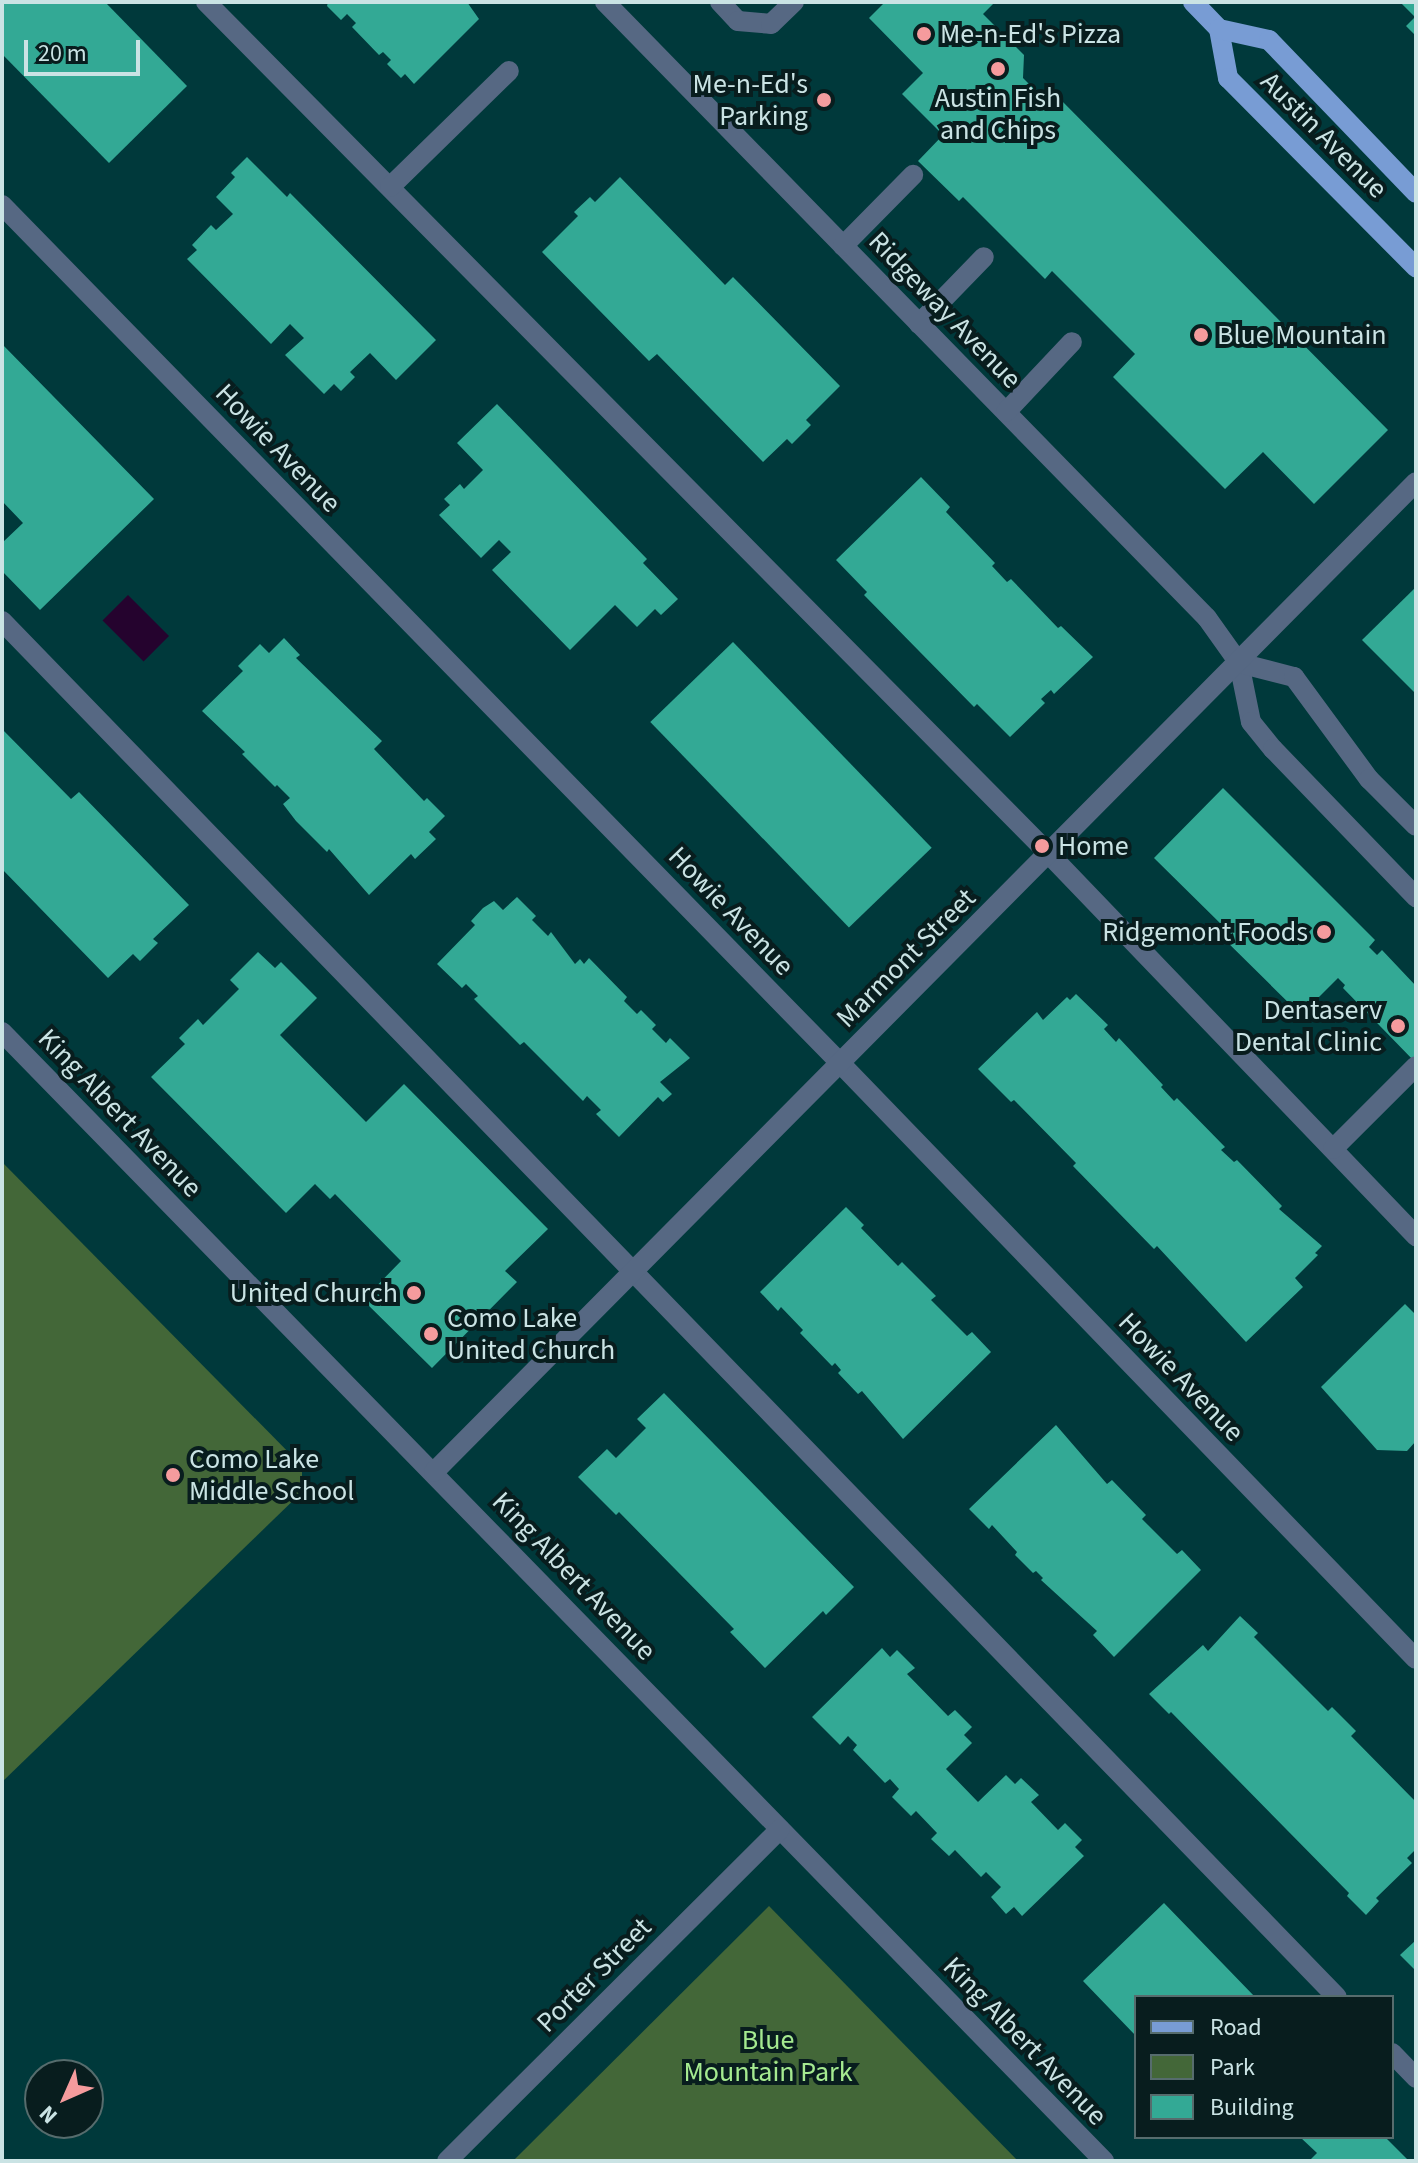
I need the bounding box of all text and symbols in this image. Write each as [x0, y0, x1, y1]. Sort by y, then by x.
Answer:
place label: Me-n-Ed's Pizza [940, 17, 1121, 51]
scale bar [28, 24, 144, 74]
marker: Me-n-Ed's Pizza [915, 25, 933, 43]
text: 20 m [38, 36, 87, 71]
marker: Austin Fish and Chips [989, 60, 1007, 78]
street label: Austin Avenue [1254, 65, 1394, 205]
place label: Me-n-Ed's Parking [693, 67, 808, 133]
place label: Austin Fish and Chips [935, 81, 1061, 147]
marker: Me-n-Ed's Parking [815, 91, 833, 109]
street label: Ridgeway Avenue [862, 225, 1028, 395]
place label: Blue Mountain [1217, 318, 1387, 352]
marker: Blue Mountain [1192, 326, 1210, 344]
street label: Howie Avenue [208, 377, 348, 519]
place label: Home [1058, 829, 1129, 863]
marker: Home [1033, 837, 1051, 855]
street label: Howie Avenue [661, 840, 801, 982]
street label: Marmont Street [829, 881, 983, 1035]
place label: Ridgemont Foods [1102, 915, 1308, 949]
marker: Ridgemont Foods [1315, 923, 1333, 941]
place label: Dentaserv Dental Clinic [1235, 993, 1382, 1059]
marker: Dentaserv Dental Clinic [1389, 1017, 1407, 1035]
street label: King Albert Avenue [31, 1022, 209, 1204]
place label: United Church [230, 1276, 398, 1310]
marker: United Church [405, 1284, 423, 1302]
place label: Como Lake United Church [447, 1301, 615, 1367]
street label: Howie Avenue [1111, 1306, 1251, 1448]
marker: Como Lake United Church [422, 1325, 440, 1343]
place label: Como Lake Middle School [189, 1442, 354, 1508]
marker: Como Lake Middle School [164, 1466, 182, 1484]
street label: King Albert Avenue [485, 1485, 663, 1667]
street label: Porter Street [530, 1911, 658, 2039]
street label: King Albert Avenue [936, 1950, 1114, 2132]
legend [1134, 1995, 1394, 2139]
text: Road [1210, 2010, 1262, 2045]
park label: Blue Mountain Park [683, 2023, 853, 2089]
text: Park [1210, 2050, 1255, 2085]
north arrow [24, 2059, 104, 2139]
text: Building [1210, 2090, 1294, 2125]
text: N [32, 2098, 65, 2131]

